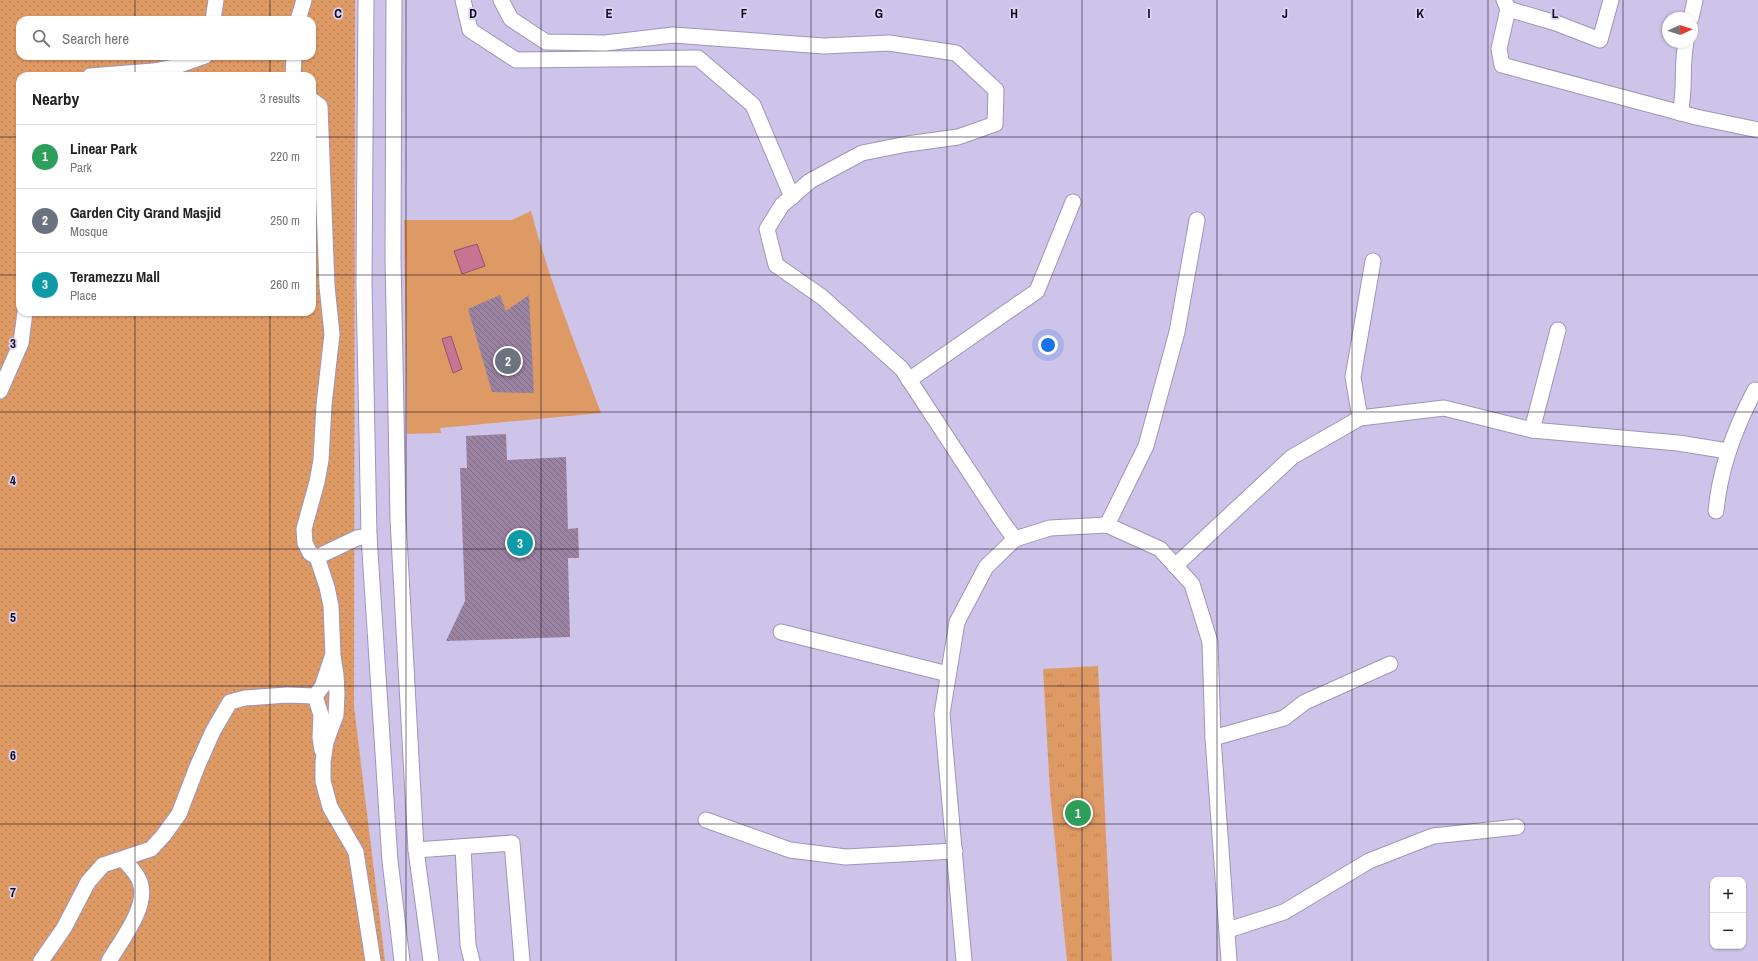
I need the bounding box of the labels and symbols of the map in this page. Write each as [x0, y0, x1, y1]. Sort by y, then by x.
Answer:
text: C [334, 5, 342, 22]
text: D [469, 5, 477, 22]
text: E [605, 5, 613, 22]
text: F [741, 5, 748, 22]
text: G [875, 5, 883, 22]
text: H [1010, 5, 1018, 22]
text: I [1148, 5, 1151, 22]
text: J [1282, 5, 1288, 22]
text: K [1416, 5, 1424, 22]
text: L [1552, 5, 1559, 22]
north arrow [1662, 12, 1698, 48]
text: 3 [10, 335, 16, 352]
your location [1038, 335, 1058, 355]
pin: 2 [495, 346, 521, 376]
text: 4 [10, 472, 16, 489]
pin: 3 [507, 528, 533, 558]
text: 5 [10, 609, 16, 626]
text: 6 [10, 747, 16, 764]
pin: 1 [1065, 798, 1091, 828]
text: 7 [10, 884, 16, 901]

